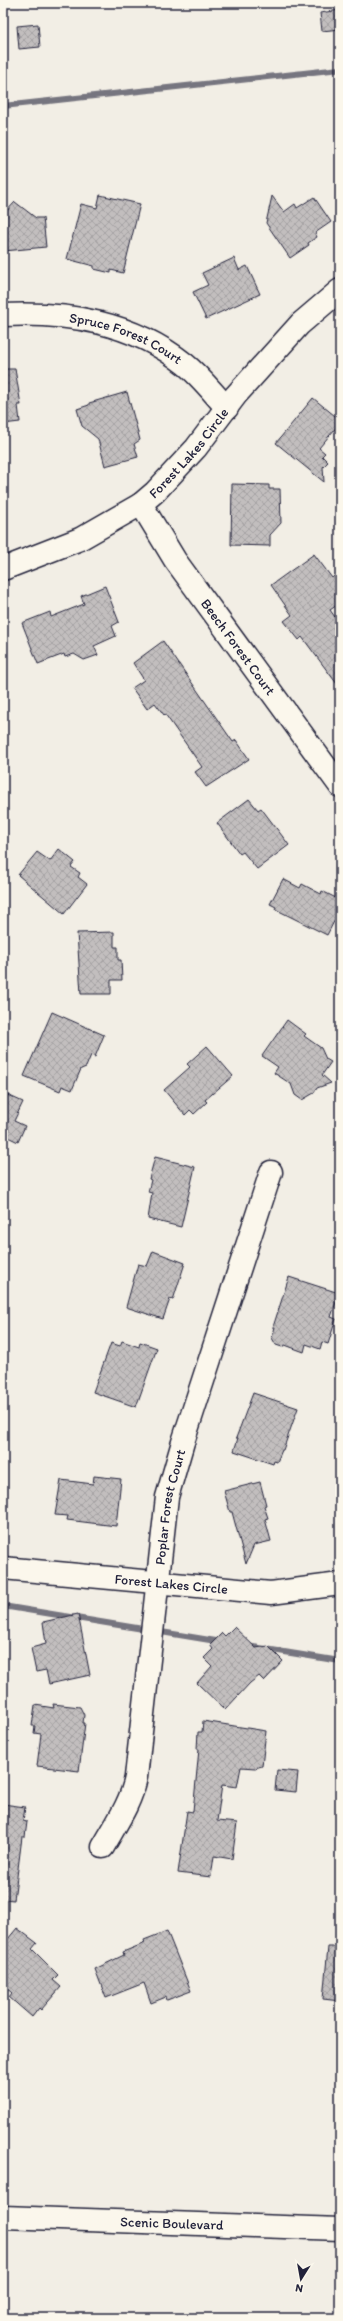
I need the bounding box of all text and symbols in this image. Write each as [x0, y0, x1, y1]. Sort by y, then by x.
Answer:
street label: Spruce Forest Court [68, 309, 186, 367]
street label: Forest Lakes Circle [145, 404, 232, 502]
street label: Beech Forest Court [198, 595, 279, 698]
street label: Poplar Forest Court [151, 1447, 189, 1566]
street label: Forest Lakes Circle [114, 1570, 229, 1597]
street label: Scenic Boulevard [120, 2213, 224, 2233]
north arrow [281, 2259, 321, 2299]
text: N [294, 2281, 304, 2295]

